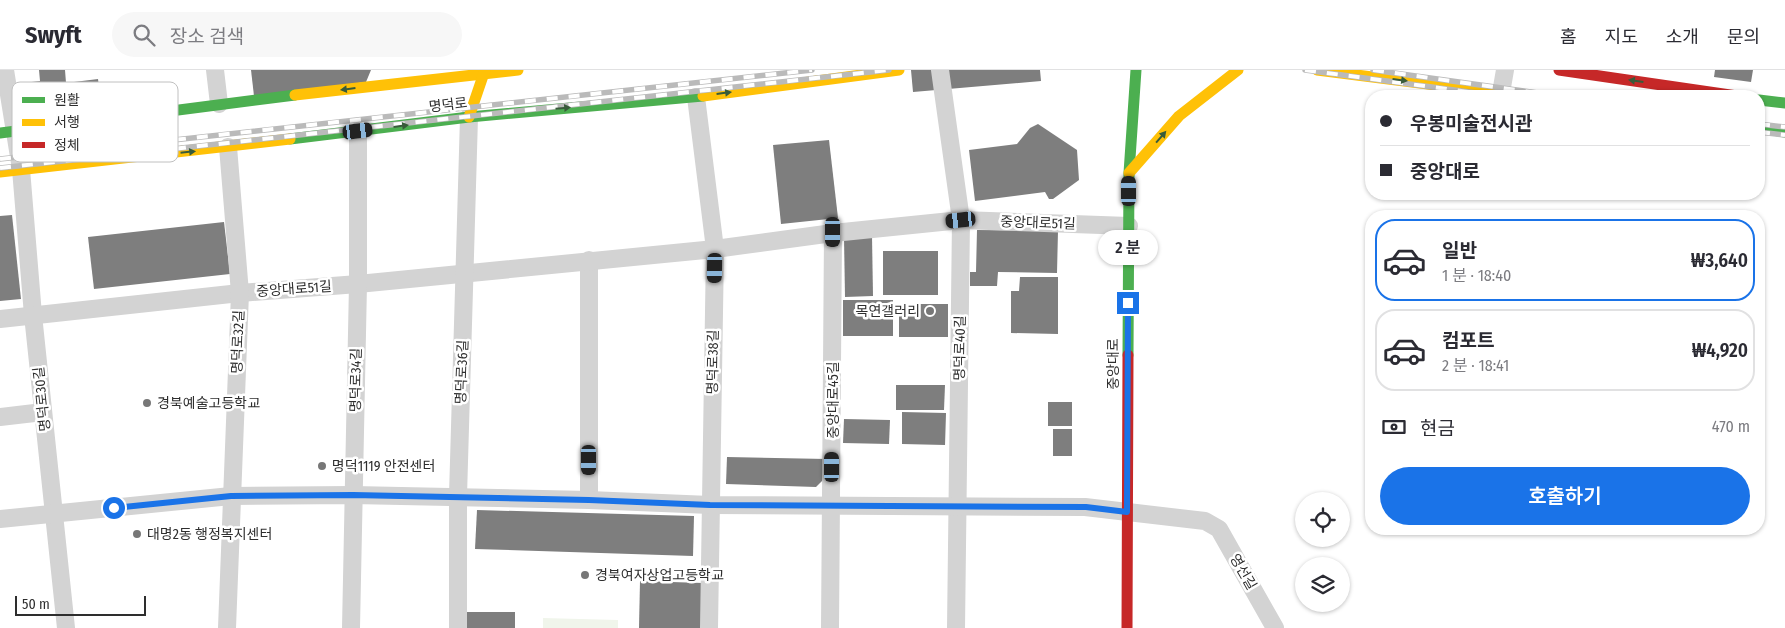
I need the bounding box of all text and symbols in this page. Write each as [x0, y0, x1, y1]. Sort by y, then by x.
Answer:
search box [112, 12, 462, 57]
text: Swyft [25, 21, 82, 49]
icon: search [130, 21, 158, 49]
text: 장소 검색 [170, 25, 244, 48]
text: 홈 [1560, 26, 1577, 48]
text: 지도 [1605, 26, 1638, 48]
text: 소개 [1666, 26, 1699, 48]
text: 문의 [1727, 26, 1760, 48]
one-way arrow [1392, 77, 1408, 85]
one-way arrow [1628, 77, 1644, 85]
legend [12, 82, 178, 162]
one-way arrow [339, 85, 355, 93]
one-way arrow [717, 89, 733, 97]
text: 원활 [54, 92, 80, 109]
street label: 명덕로 [428, 94, 468, 116]
one-way arrow [555, 104, 571, 112]
text: 우봉미술전시관 [1410, 112, 1532, 135]
text: 서행 [54, 114, 80, 131]
one-way arrow [393, 121, 409, 129]
car [342, 122, 373, 140]
one-way arrow [1155, 131, 1167, 143]
text: 정체 [54, 137, 80, 154]
one-way arrow [180, 147, 196, 155]
text: 중앙대로 [1410, 160, 1480, 183]
car [1121, 176, 1136, 206]
car [945, 211, 976, 229]
street label: 중앙대로51길 [1000, 213, 1076, 233]
car [825, 217, 840, 247]
callout: 2 분 [1098, 230, 1158, 266]
text: 2 분 [1115, 238, 1141, 257]
icon: car [1382, 238, 1427, 283]
text: 일반 [1442, 239, 1477, 262]
text: ₩3,640 [1691, 249, 1748, 272]
car [707, 253, 722, 283]
text: 1 분 · 18:40 [1442, 266, 1511, 285]
street label: 중앙대로51길 [256, 278, 332, 300]
route end [1117, 292, 1139, 314]
place label: 목연갤러리 [856, 303, 920, 320]
marker: 목연갤러리 [924, 305, 936, 317]
street label: 명덕로32길 [228, 310, 248, 374]
street label: 명덕로40길 [951, 315, 969, 381]
icon: car [1382, 328, 1427, 373]
street label: 명덕로38길 [704, 329, 722, 395]
text: 컴포트 [1442, 329, 1494, 352]
street label: 중앙대로 [1105, 338, 1122, 390]
street label: 명덕로36길 [452, 339, 472, 405]
text: ₩4,920 [1692, 339, 1748, 362]
street label: 명덕로34길 [347, 348, 365, 412]
text: 2 분 · 18:41 [1442, 356, 1509, 375]
street label: 중앙대로45길 [825, 361, 842, 439]
street label: 명덕로30길 [30, 366, 54, 432]
place label: 경북예술고등학교 [157, 395, 260, 412]
marker: 경북예술고등학교 [141, 397, 153, 409]
icon: cash [1380, 413, 1408, 441]
text: 현금 [1420, 417, 1455, 440]
text: 470 m [1712, 417, 1750, 436]
car [581, 445, 596, 475]
car [824, 452, 839, 482]
place label: 명덕1119 안전센터 [332, 458, 435, 475]
marker: 명덕1119 안전센터 [316, 460, 328, 472]
button: 호출하기 [1380, 467, 1750, 525]
map controls [1295, 492, 1350, 612]
button: locate [1295, 492, 1350, 547]
route start [103, 497, 125, 519]
place label: 대명2동 행정복지센터 [147, 526, 272, 543]
marker: 대명2동 행정복지센터 [131, 528, 143, 540]
street label: 영선길 [1226, 551, 1260, 593]
button: layers [1295, 557, 1350, 612]
place label: 경북여자상업고등학교 [595, 567, 724, 584]
marker: 경북여자상업고등학교 [579, 569, 591, 581]
scale bar [15, 593, 146, 616]
text: 50 m [22, 596, 50, 613]

